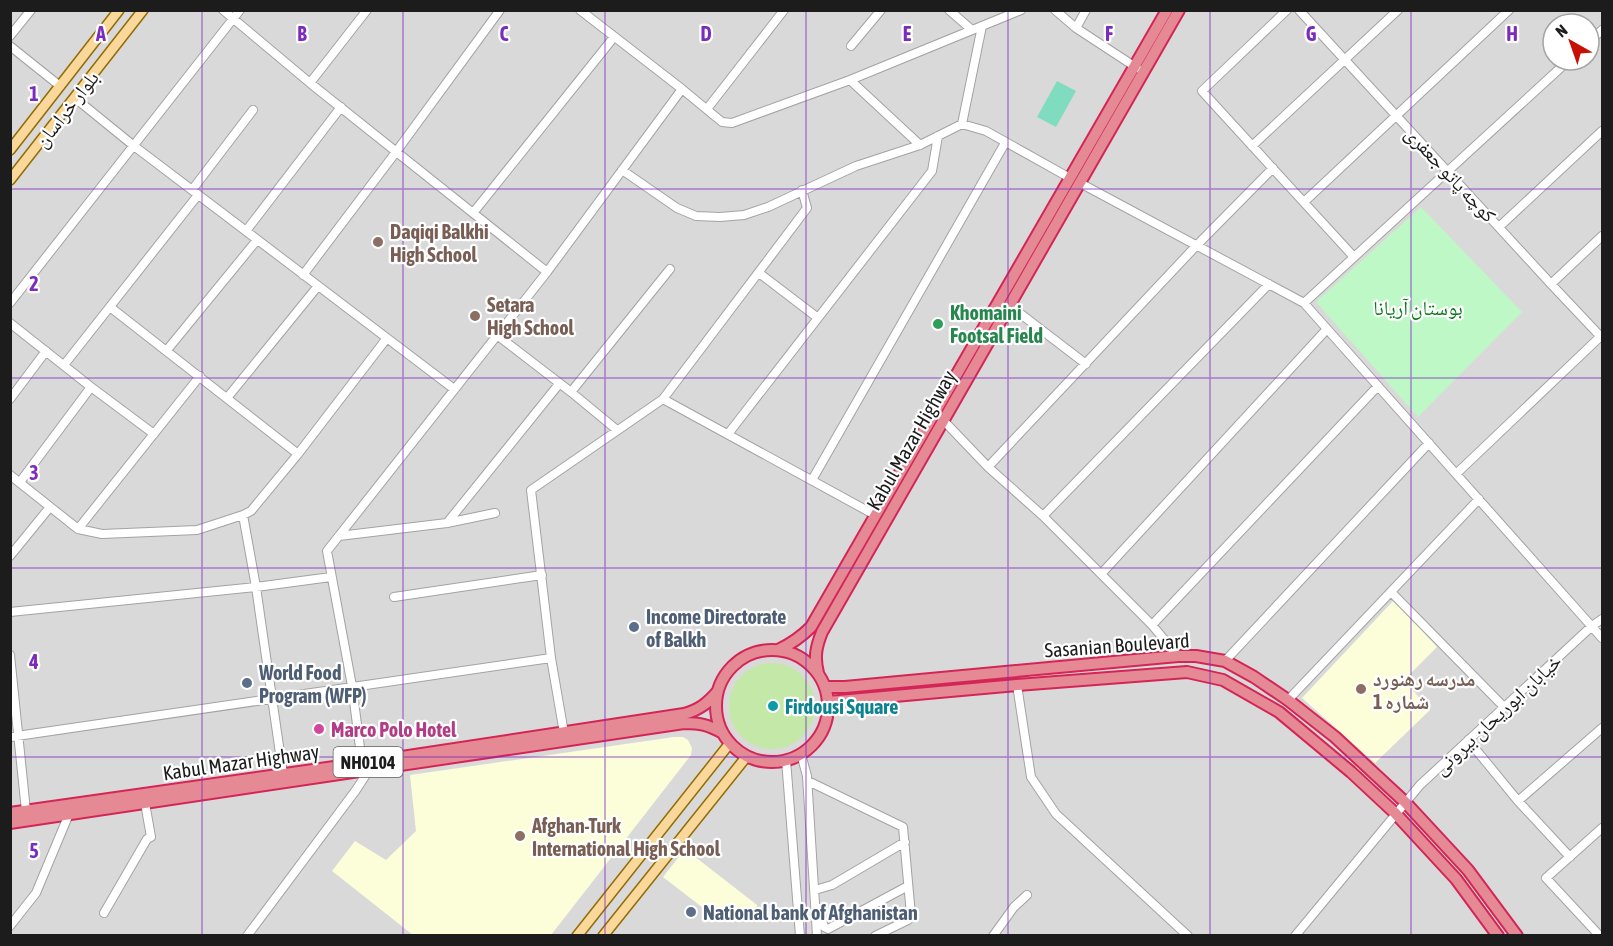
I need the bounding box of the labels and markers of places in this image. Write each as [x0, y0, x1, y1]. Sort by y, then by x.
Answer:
place label: Daqiqi Balkhi High School [390, 220, 489, 266]
marker: Daqiqi Balkhi High School [371, 235, 385, 249]
place label: Setara High School [487, 293, 575, 339]
place label: Khomaini Footsal Field [950, 301, 1043, 347]
marker: Setara High School [468, 309, 482, 323]
marker: Khomaini Footsal Field [931, 317, 945, 331]
place label: Income Directorate of Balkh [646, 605, 786, 651]
marker: Income Directorate of Balkh [627, 620, 641, 634]
place label: World Food Program (WFP) [258, 661, 367, 707]
place label: مدرسه رهنورد شماره 1 [1373, 667, 1475, 713]
marker: World Food Program (WFP) [240, 676, 254, 690]
marker: مدرسه رهنورد شماره 1 [1354, 682, 1368, 696]
place label: Firdousi Square [785, 695, 898, 718]
marker: Firdousi Square [766, 699, 780, 713]
place label: Marco Polo Hotel [331, 718, 457, 741]
marker: Marco Polo Hotel [312, 722, 326, 736]
place label: Afghan-Turk International High School [531, 814, 721, 860]
marker: Afghan-Turk International High School [513, 829, 527, 843]
place label: National bank of Afghanistan [703, 901, 918, 924]
marker: National bank of Afghanistan [684, 905, 698, 919]

